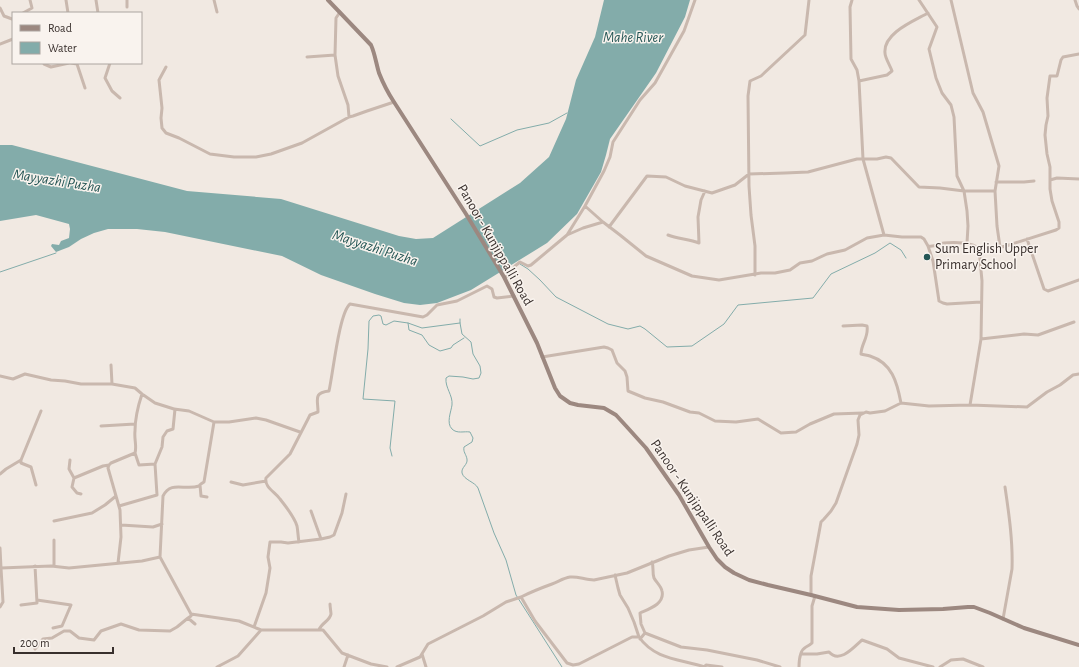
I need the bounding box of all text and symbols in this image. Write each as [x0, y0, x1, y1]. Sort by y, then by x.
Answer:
legend [12, 12, 142, 64]
text: Road [48, 22, 72, 34]
water label: Mahe River [603, 30, 664, 45]
text: Water [48, 42, 77, 54]
water label: Mayyazhi Puzha [12, 167, 102, 195]
street label: Panoor - Kunjippalli Road [455, 182, 535, 308]
water label: Mayyazhi Puzha [331, 227, 419, 269]
place label: Sum English Upper Primary School [935, 242, 1039, 272]
marker: Sum English Upper Primary School [922, 252, 932, 262]
street label: Panoor - Kunjippalli Road [648, 437, 736, 559]
scale bar [14, 629, 113, 655]
text: 200 m [20, 637, 50, 649]

